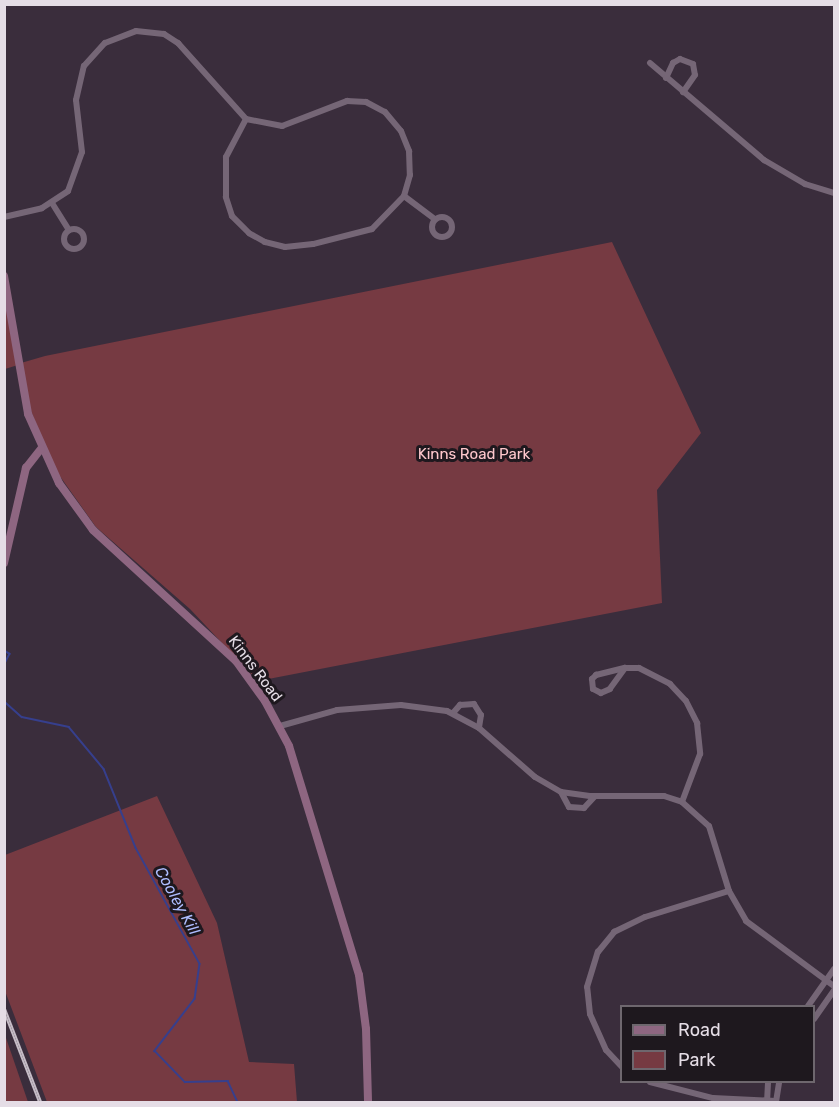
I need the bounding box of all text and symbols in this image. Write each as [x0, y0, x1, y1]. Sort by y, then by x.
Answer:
park label: Kinns Road Park [418, 446, 530, 464]
street label: Kinns Road [224, 633, 286, 705]
water label: Cooley Kill [150, 863, 204, 939]
legend [620, 1005, 815, 1083]
text: Road [678, 1019, 721, 1041]
text: Park [678, 1049, 715, 1071]

